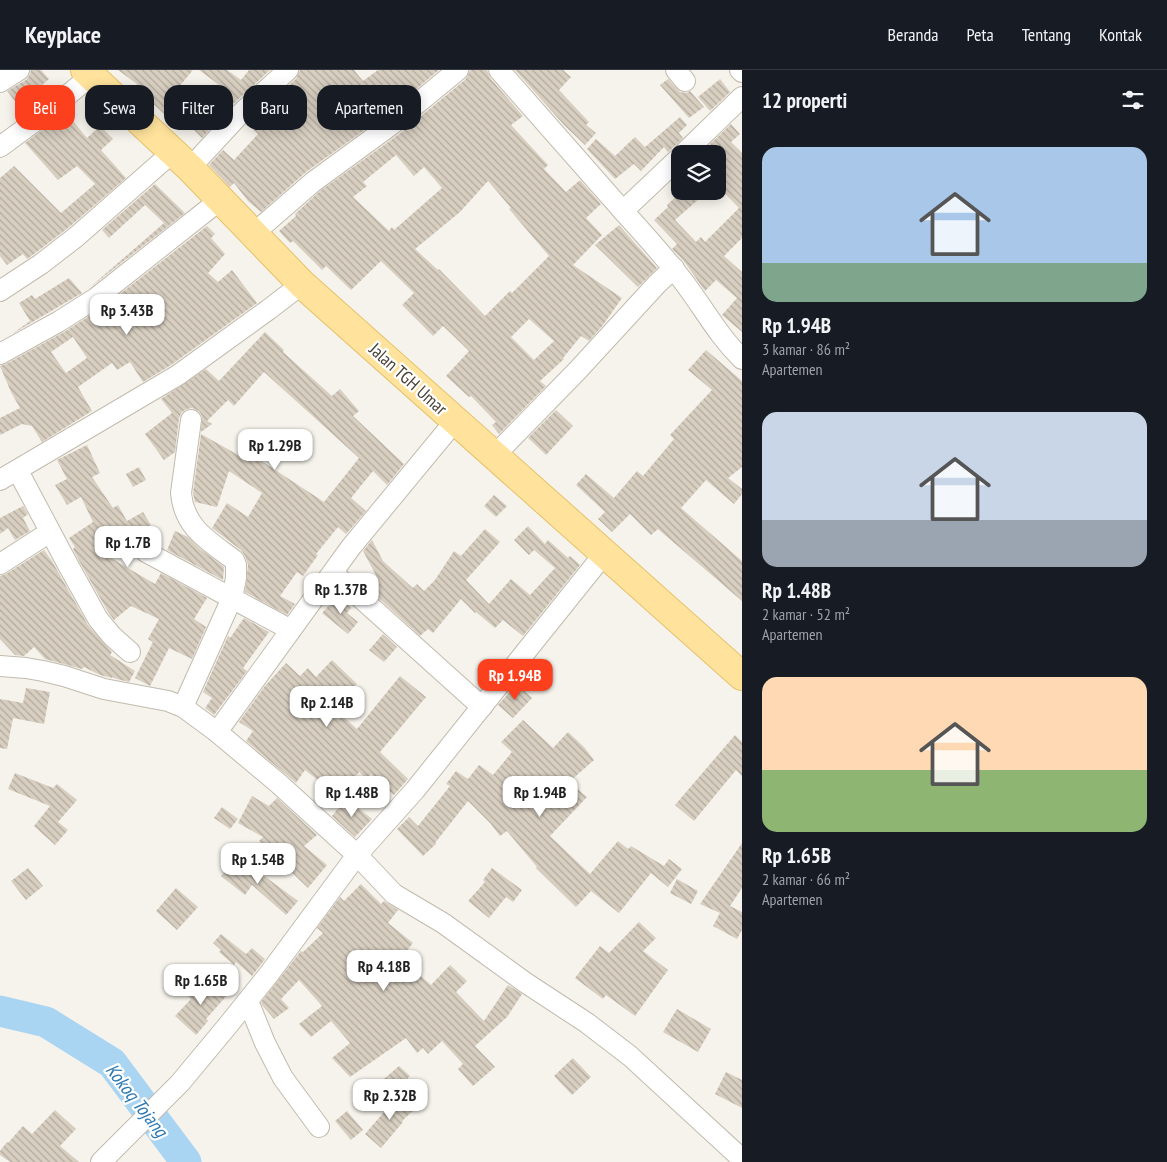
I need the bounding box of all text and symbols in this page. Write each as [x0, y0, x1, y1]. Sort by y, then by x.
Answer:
text: Keyplace [25, 19, 101, 50]
text: Beranda [888, 23, 938, 46]
text: Peta [966, 23, 994, 46]
text: Tentang [1022, 23, 1071, 46]
text: Kontak [1099, 23, 1142, 46]
chip: Beli [15, 85, 75, 130]
chip: Sewa [85, 85, 154, 130]
chip: Filter [164, 85, 233, 130]
chip: Baru [243, 85, 307, 130]
chip: Apartemen [317, 85, 421, 130]
icon: filters [1119, 86, 1147, 114]
text: 12 properti [762, 87, 847, 114]
map controls [671, 145, 726, 200]
button: layers [671, 145, 726, 200]
icon: home [910, 179, 1000, 269]
pin: Rp 3.43B [75, 294, 179, 336]
text: Rp 3.43B [101, 300, 153, 320]
text: Rp 1.94B [762, 312, 831, 339]
street label: Jalan TGH Umar [364, 337, 452, 420]
text: 3 kamar · 86 m² [762, 339, 850, 359]
text: Apartemen [762, 359, 823, 379]
pin: Rp 1.29B [223, 428, 327, 471]
text: Rp 1.29B [249, 435, 301, 455]
icon: home [910, 444, 1000, 534]
pin: Rp 1.7B [82, 526, 174, 568]
text: Rp 1.7B [105, 532, 151, 552]
pin: Rp 1.37B [289, 572, 393, 615]
text: Rp 1.48B [762, 577, 831, 604]
text: Rp 1.37B [315, 579, 367, 599]
text: 2 kamar · 52 m² [762, 604, 850, 624]
text: Apartemen [762, 624, 823, 644]
pin: Rp 1.94B [463, 658, 567, 701]
text: Rp 1.94B [489, 665, 541, 685]
pin: Rp 2.14B [275, 686, 379, 728]
text: Rp 2.14B [301, 692, 353, 712]
icon: home [910, 709, 1000, 799]
pin: Rp 1.48B [300, 776, 404, 818]
pin: Rp 1.94B [488, 776, 592, 818]
text: Rp 1.48B [326, 782, 378, 802]
text: Rp 1.94B [514, 782, 566, 802]
pin: Rp 1.54B [206, 842, 310, 885]
text: Rp 1.65B [762, 842, 831, 869]
text: Rp 1.54B [232, 849, 284, 869]
text: 2 kamar · 66 m² [762, 869, 850, 889]
text: Apartemen [762, 889, 823, 909]
pin: Rp 4.18B [332, 950, 436, 992]
text: Rp 4.18B [358, 956, 410, 976]
pin: Rp 1.65B [149, 964, 253, 1006]
text: Rp 1.65B [175, 970, 227, 990]
water label: Kokoq Tojang [101, 1058, 174, 1143]
pin: Rp 2.32B [338, 1078, 442, 1121]
text: Rp 2.32B [364, 1085, 416, 1105]

